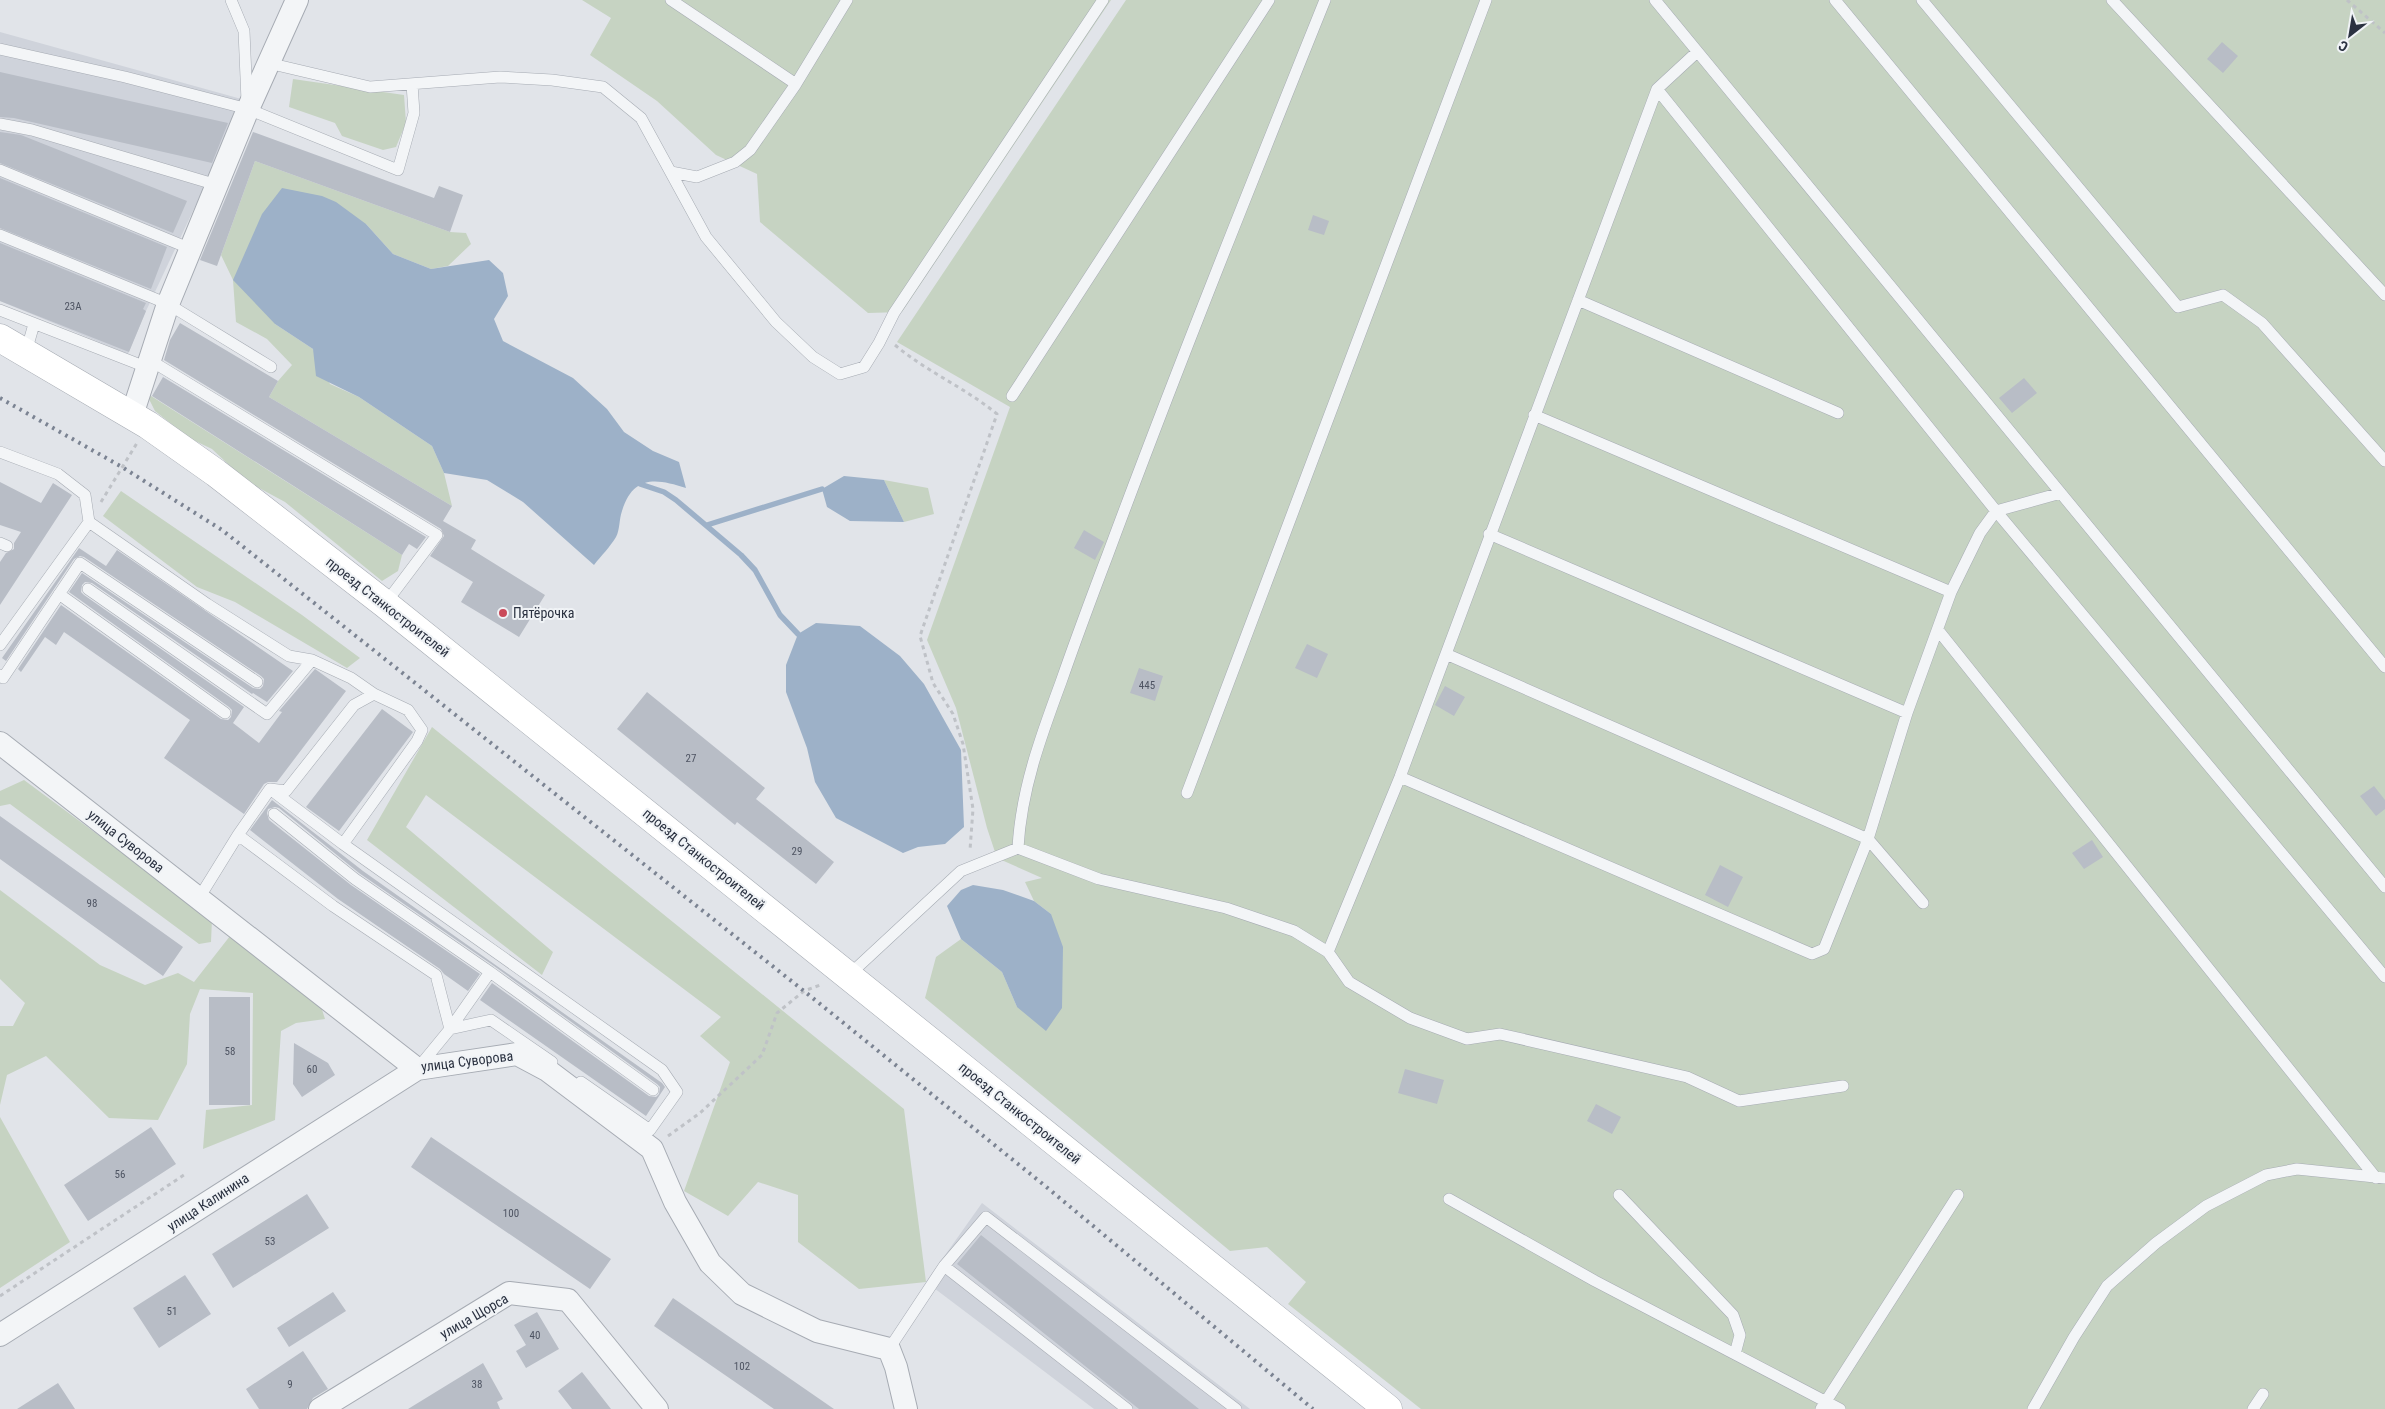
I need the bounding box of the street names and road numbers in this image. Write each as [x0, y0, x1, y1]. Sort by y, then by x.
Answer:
street label: проезд Станкостроителей [323, 554, 453, 660]
street label: проезд Станкостроителей [640, 805, 768, 913]
street label: улица Суворова [85, 806, 167, 876]
street label: улица Суворова [420, 1047, 514, 1075]
street label: проезд Станкостроителей [956, 1059, 1084, 1167]
street label: улица Калинина [164, 1170, 252, 1234]
street label: улица Щорса [437, 1290, 511, 1342]

